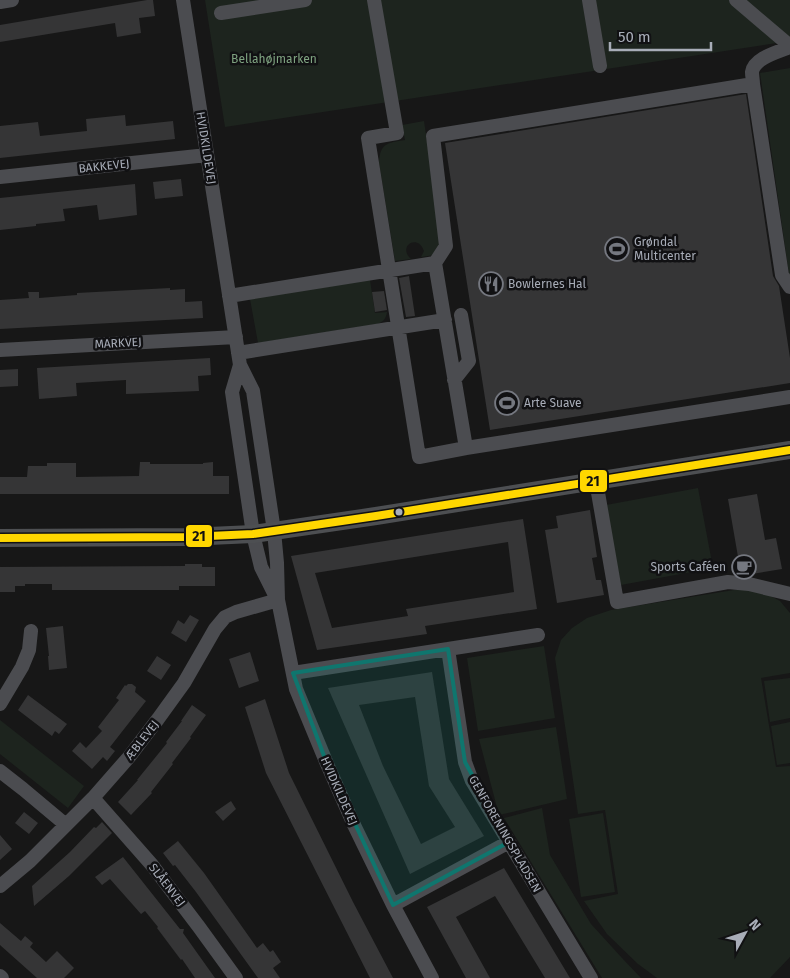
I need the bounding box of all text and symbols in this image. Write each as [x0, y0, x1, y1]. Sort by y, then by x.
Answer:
scale bar [610, 20, 711, 52]
text: 50 m [618, 28, 651, 46]
park label: Bellahøjmarken [231, 52, 317, 66]
street label: HVIDKILDEVEJ [193, 111, 219, 185]
street label: BAKKEVEJ [78, 156, 130, 176]
place label: Grøndal Multicenter [634, 235, 696, 263]
sports icon: Grøndal Multicenter [604, 236, 630, 262]
restaurant icon: Bowlernes Hal [478, 271, 504, 297]
place label: Bowlernes Hal [508, 277, 586, 291]
street label: MARKVEJ [94, 335, 142, 351]
sports icon: Arte Suave [494, 390, 520, 416]
place label: Arte Suave [524, 396, 582, 410]
line badge: 21 [579, 469, 608, 493]
text: 21 [586, 473, 600, 490]
unlabelled marker [394, 507, 404, 517]
line badge: 21 [185, 524, 213, 548]
text: 21 [192, 528, 206, 545]
cafe icon: Sports Caféen [731, 554, 757, 580]
place label: Sports Caféen [650, 560, 726, 574]
street label: ÆBLEVEJ [122, 717, 162, 763]
street label: HVIDKILDEVEJ [318, 755, 360, 827]
street label: GENFORENINGSPLADSEN [466, 773, 544, 895]
street label: SLÅENVEJ [146, 859, 190, 909]
north arrow [720, 908, 770, 958]
text: N [745, 916, 764, 934]

